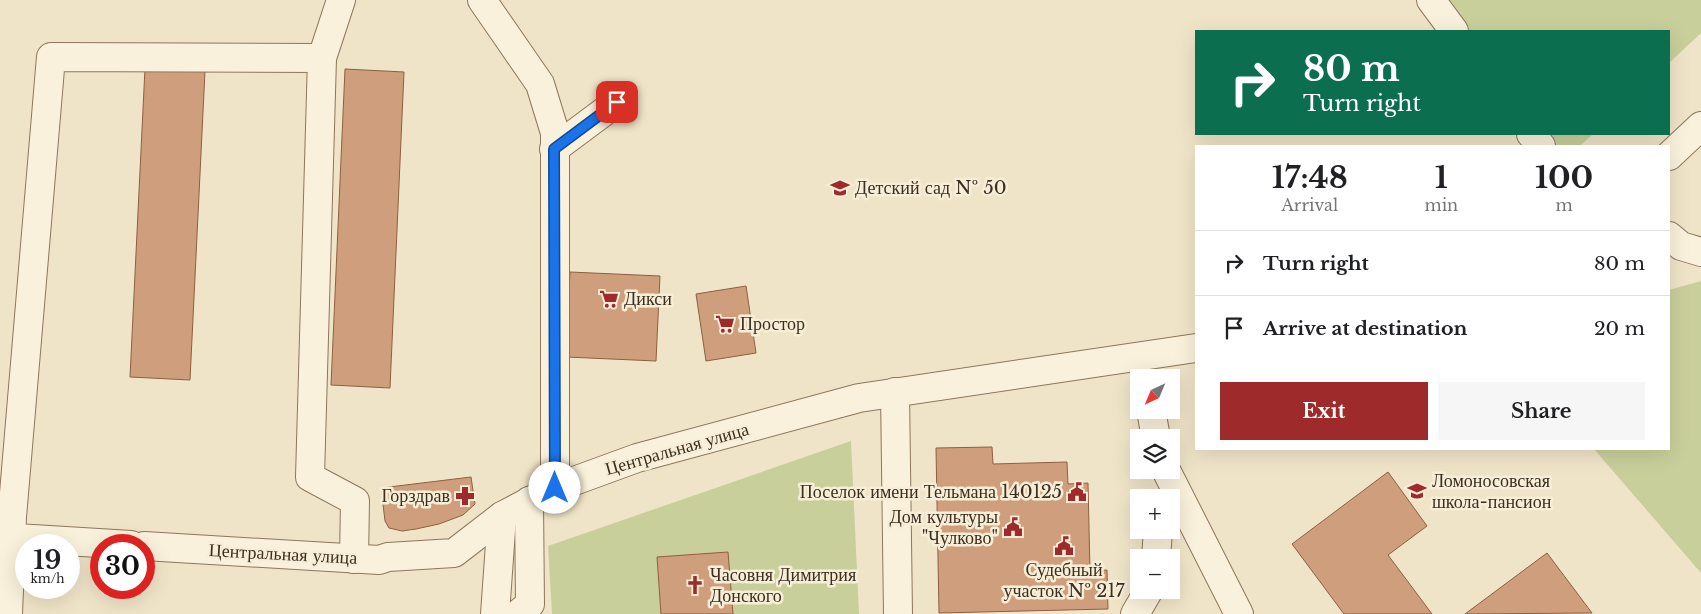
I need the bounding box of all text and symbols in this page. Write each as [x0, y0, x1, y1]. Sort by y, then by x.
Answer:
text: 80 m [1303, 47, 1400, 90]
icon: right [1220, 50, 1285, 115]
pin [596, 81, 638, 123]
icon: arrive [603, 88, 631, 116]
text: Turn right [1303, 90, 1421, 117]
text: 17:48 [1272, 159, 1348, 196]
text: 1 [1435, 159, 1448, 196]
text: 100 [1535, 159, 1593, 196]
school or university icon: Детский сад № 50 [829, 177, 851, 199]
place label: Детский сад № 50 [855, 177, 1007, 199]
text: Arrival [1281, 195, 1338, 215]
text: min [1425, 195, 1458, 215]
text: m [1555, 195, 1573, 215]
icon: right [1220, 249, 1248, 277]
text: Turn right [1263, 252, 1369, 275]
text: 80 m [1594, 252, 1645, 275]
supermarket icon: Дикси [598, 288, 620, 310]
place label: Дикси [624, 288, 672, 310]
supermarket icon: Простор [714, 313, 736, 335]
place label: Простор [740, 313, 805, 335]
icon: arrive [1220, 314, 1248, 342]
text: Arrive at destination [1263, 317, 1467, 340]
text: 20 m [1594, 317, 1645, 340]
north arrow [1130, 369, 1180, 419]
map controls [1130, 369, 1180, 599]
button: Exit [1220, 382, 1428, 440]
button: Share [1438, 382, 1645, 440]
street label: Центральная улица [603, 418, 751, 480]
button: layers [1130, 429, 1180, 479]
position arrow [528, 461, 580, 513]
place label: Ломоносовская школа-пансион [1432, 470, 1552, 513]
school or university icon: Ломоносовская школа-пансион [1406, 480, 1428, 502]
place label: Поселок имени Тельмана 140125 [800, 481, 1062, 503]
public building icon: Поселок имени Тельмана 140125 [1066, 481, 1088, 503]
place label: Горздрав [382, 485, 450, 507]
pharmacy icon: Горздрав [454, 485, 476, 507]
button: + [1130, 489, 1180, 539]
place label: Дом культуры "Чулково" [890, 506, 998, 549]
public building icon: Дом культуры "Чулково" [1002, 516, 1024, 538]
speed limit sign: 30 [90, 534, 155, 599]
public building icon: Судебный участок № 217 [1053, 535, 1075, 557]
street label: Центральная улица [208, 539, 358, 569]
text: 19 [34, 545, 61, 576]
button: − [1130, 549, 1180, 599]
place label: Судебный участок № 217 [1003, 559, 1125, 602]
place label: Часовня Димитрия Донского [710, 564, 856, 607]
text: km/h [30, 571, 65, 586]
church icon: Часовня Димитрия Донского [684, 574, 706, 596]

